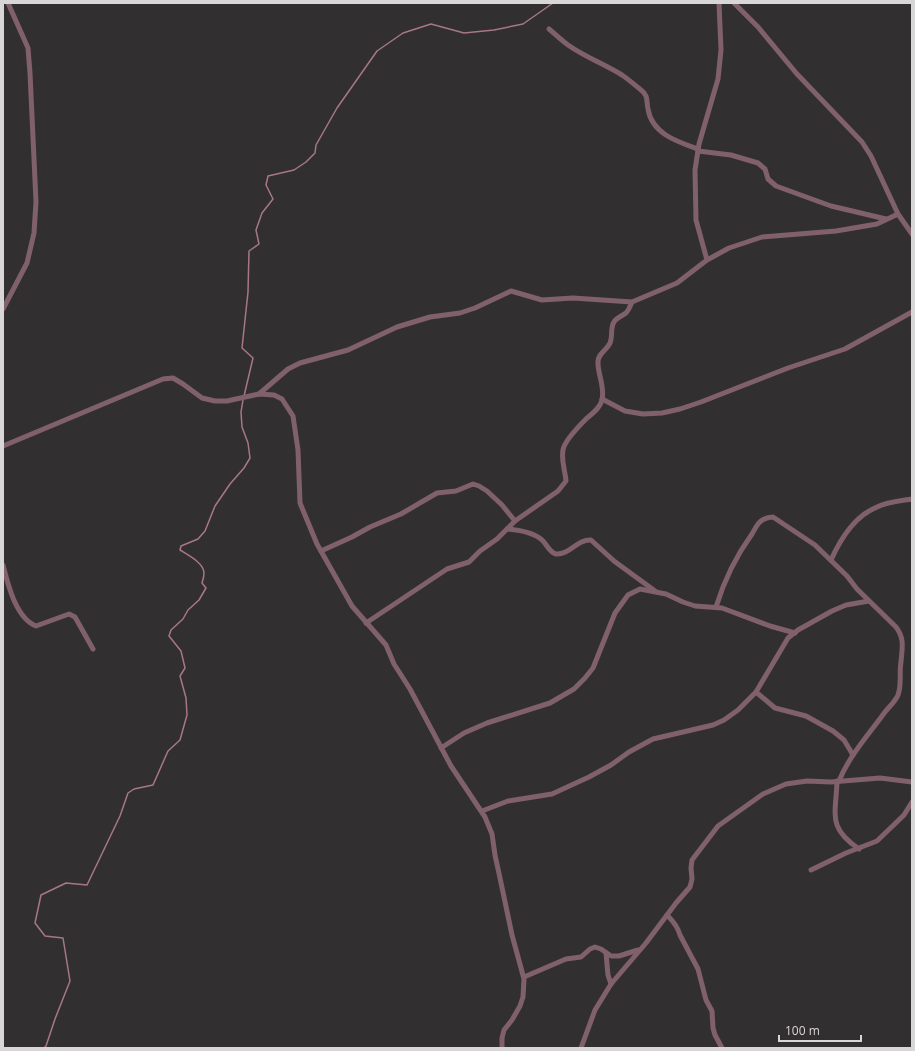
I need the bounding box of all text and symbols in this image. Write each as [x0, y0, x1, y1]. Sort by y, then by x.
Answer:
scale bar [779, 1017, 861, 1043]
text: 100 m [785, 1022, 820, 1039]

